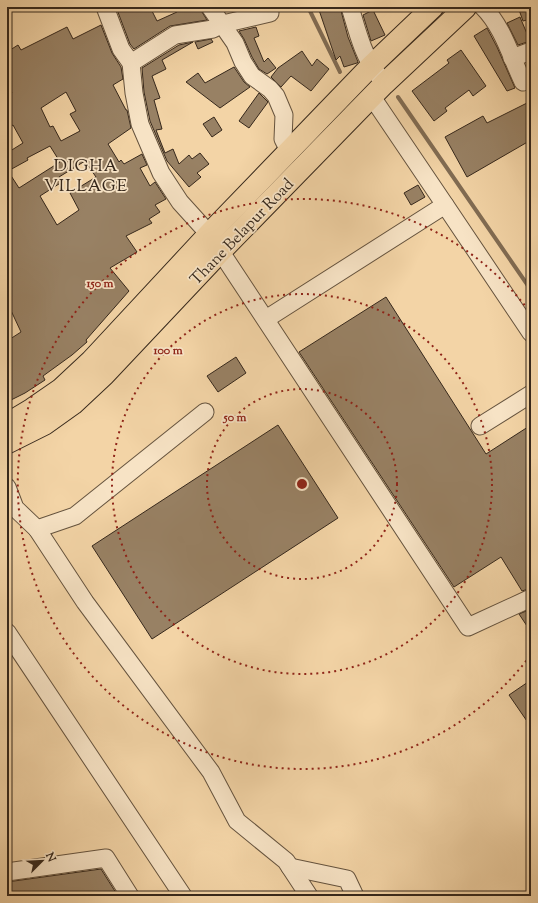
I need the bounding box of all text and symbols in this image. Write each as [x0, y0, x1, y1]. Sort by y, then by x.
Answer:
district label: DIGHA VILLAGE [44, 155, 128, 199]
street label: Thane Belapur Road [186, 174, 300, 291]
text: 150 m [85, 275, 114, 293]
text: 100 m [152, 342, 183, 360]
text: 50 m [223, 409, 247, 427]
centre of rings [295, 477, 309, 491]
north arrow [22, 841, 62, 881]
text: N [41, 849, 59, 865]

